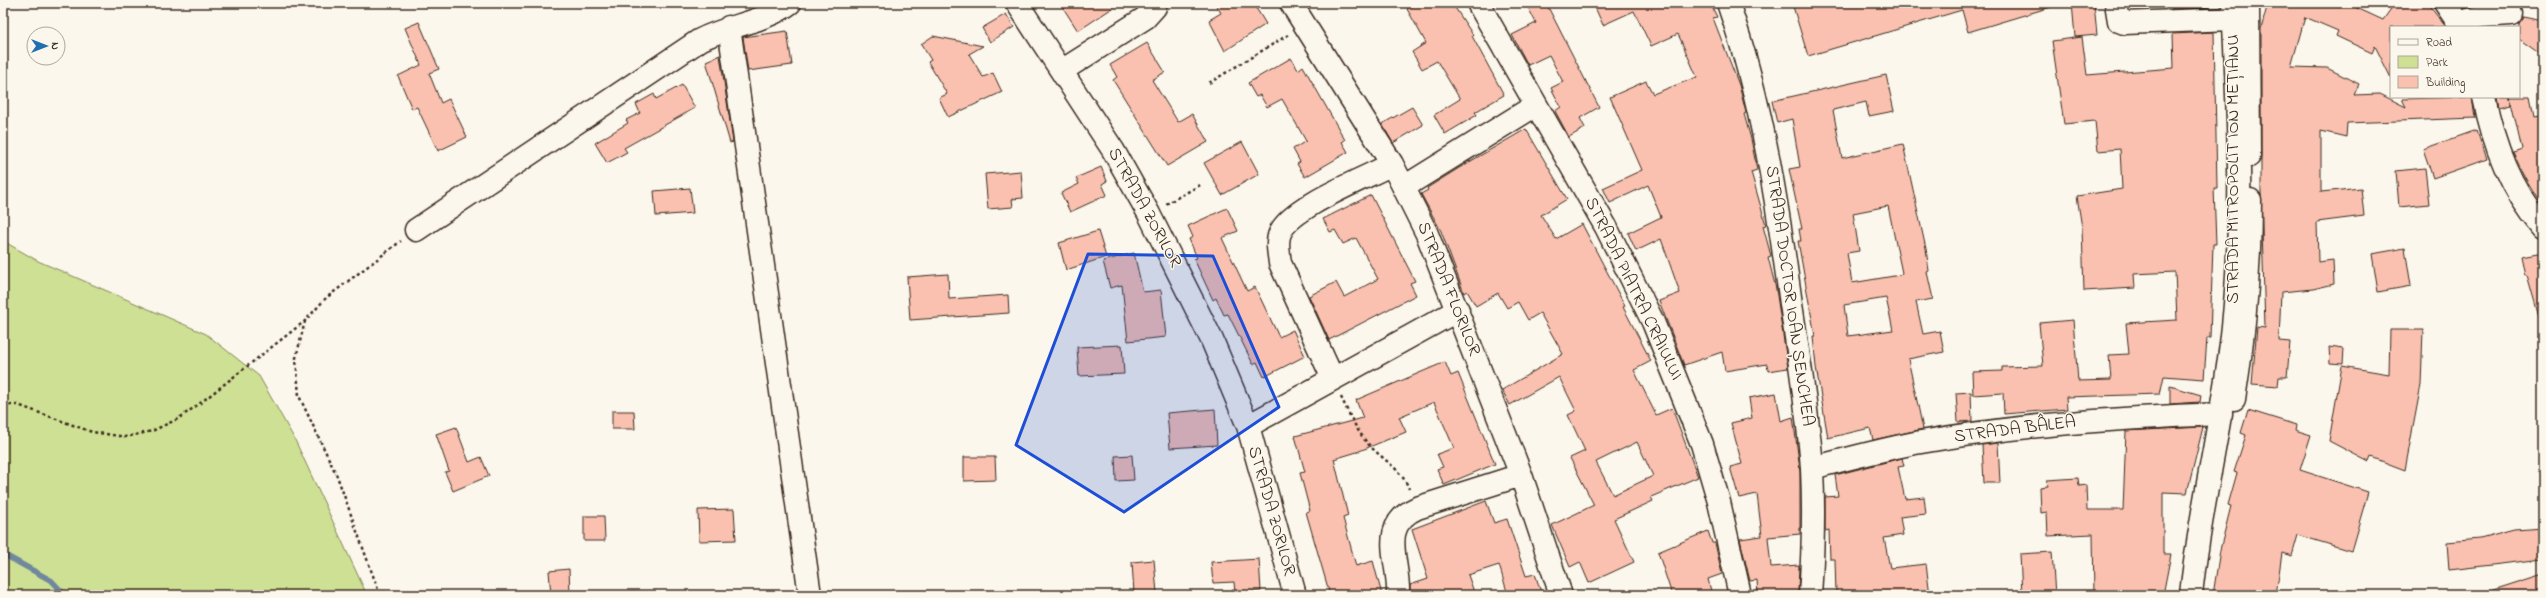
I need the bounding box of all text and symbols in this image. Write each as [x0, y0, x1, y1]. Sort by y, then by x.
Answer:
north arrow [26, 26, 66, 66]
legend [2390, 26, 2520, 98]
street label: STRADA MITROPOLIT ION MEȚIANU [2221, 34, 2247, 304]
text: Road [2426, 34, 2452, 52]
text: N [47, 42, 63, 50]
text: Park [2426, 54, 2448, 72]
text: Building [2425, 74, 2465, 93]
street label: STRADA ZORILOR [1100, 143, 1188, 273]
street label: STRADA DOCTOR IOAN ȘENCHEA [1758, 164, 1820, 428]
street label: STRADA PIATRA CRAIULUI [1577, 193, 1689, 385]
street label: STRADA FLORILOR [1409, 218, 1487, 360]
street label: STRADA BÂLEA [1953, 410, 2077, 450]
street label: STRADA ZORILOR [1240, 443, 1302, 579]

